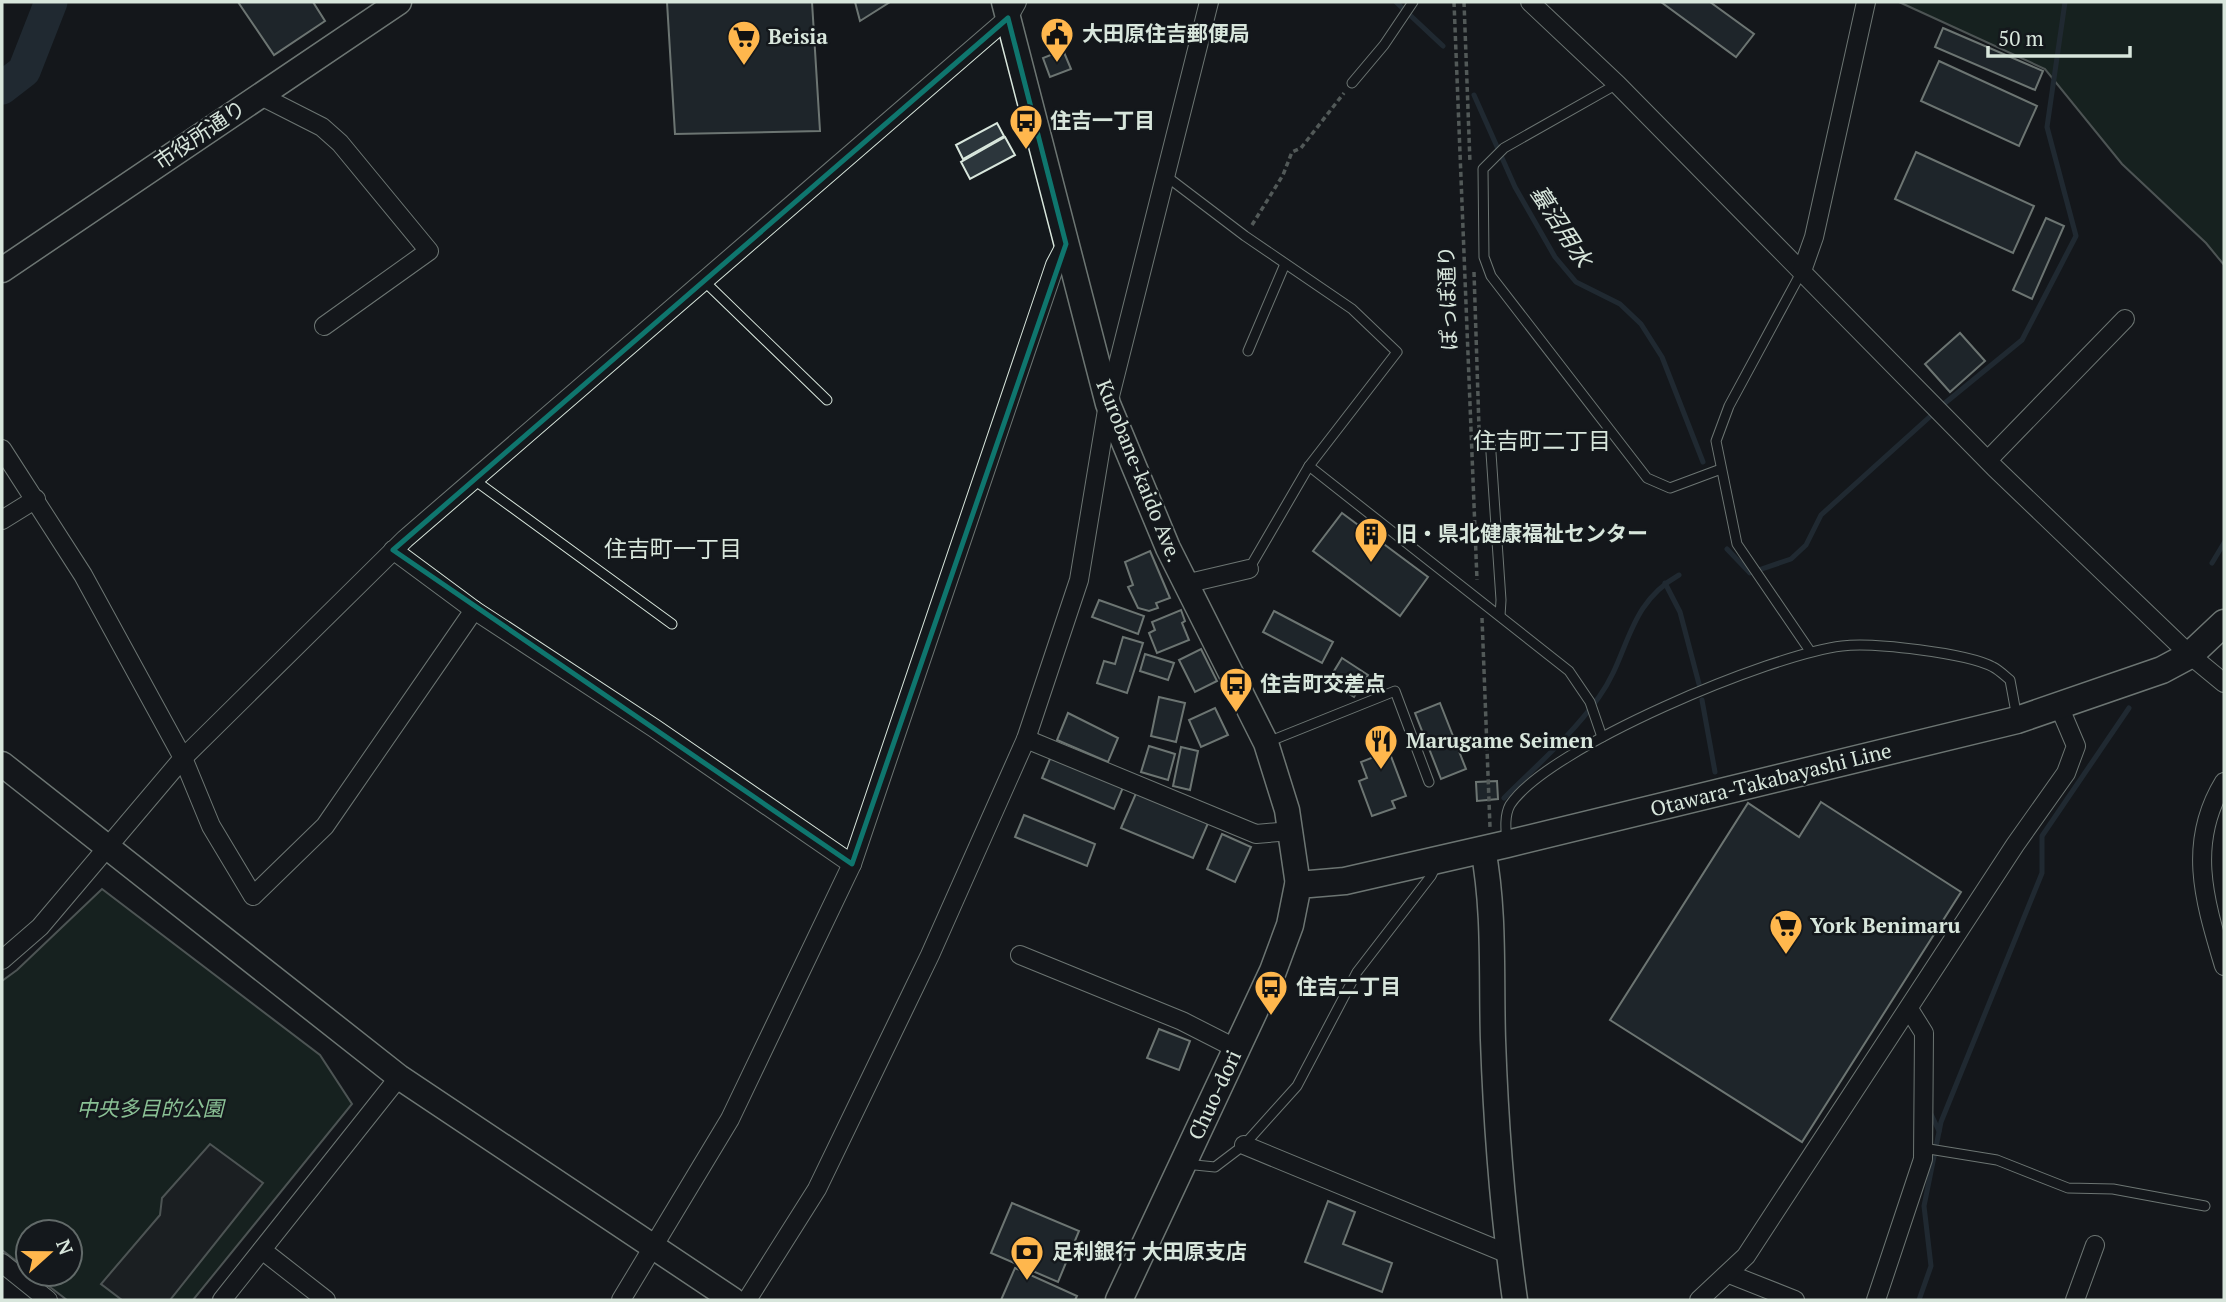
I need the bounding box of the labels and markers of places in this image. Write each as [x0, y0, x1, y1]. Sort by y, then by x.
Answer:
public building icon: 大田原住吉郵便局 [1038, 15, 1076, 64]
supermarket icon: Beisia [725, 18, 763, 67]
place label: 大田原住吉郵便局 [1082, 19, 1250, 47]
place label: Beisia [768, 22, 828, 50]
bus stop icon: 住吉一丁目 [1007, 102, 1045, 151]
place label: 住吉一丁目 [1050, 106, 1155, 134]
building icon: 旧・県北健康福祉センター [1352, 515, 1390, 564]
place label: 旧・県北健康福祉センター [1396, 519, 1648, 547]
bus stop icon: 住吉町交差点 [1217, 665, 1255, 714]
place label: 住吉町交差点 [1260, 669, 1386, 697]
restaurant icon: Marugame Seimen [1362, 722, 1400, 771]
place label: Marugame Seimen [1406, 726, 1594, 754]
supermarket icon: York Benimaru [1767, 907, 1805, 956]
place label: York Benimaru [1810, 911, 1961, 939]
bus stop icon: 住吉二丁目 [1252, 968, 1290, 1017]
place label: 住吉二丁目 [1296, 972, 1401, 1000]
bank icon: 足利銀行 大田原支店 [1008, 1233, 1046, 1282]
place label: 足利銀行 大田原支店 [1052, 1237, 1247, 1265]

